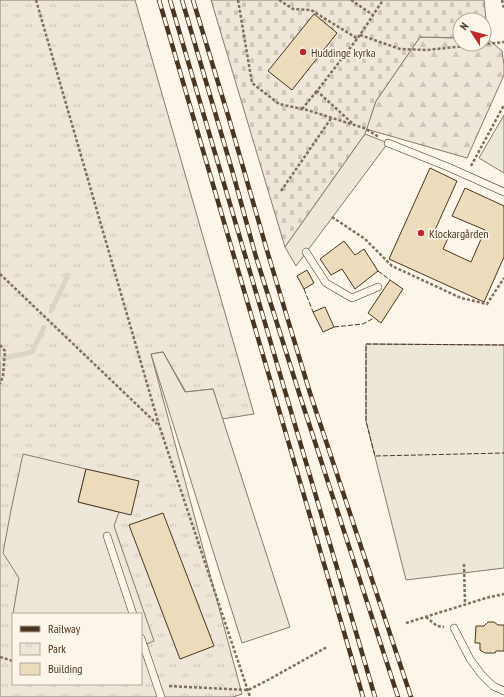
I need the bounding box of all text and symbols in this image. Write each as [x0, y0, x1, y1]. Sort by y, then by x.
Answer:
north arrow [452, 12, 492, 52]
text: N [456, 20, 471, 33]
place label: Huddinge kyrka [311, 45, 376, 60]
marker: Huddinge kyrka [298, 47, 308, 57]
place label: Klockargården [429, 226, 489, 241]
marker: Klockargården [416, 228, 426, 238]
legend [12, 613, 142, 685]
text: Railway [48, 621, 81, 636]
text: Park [48, 641, 66, 656]
text: Building [48, 661, 83, 676]

